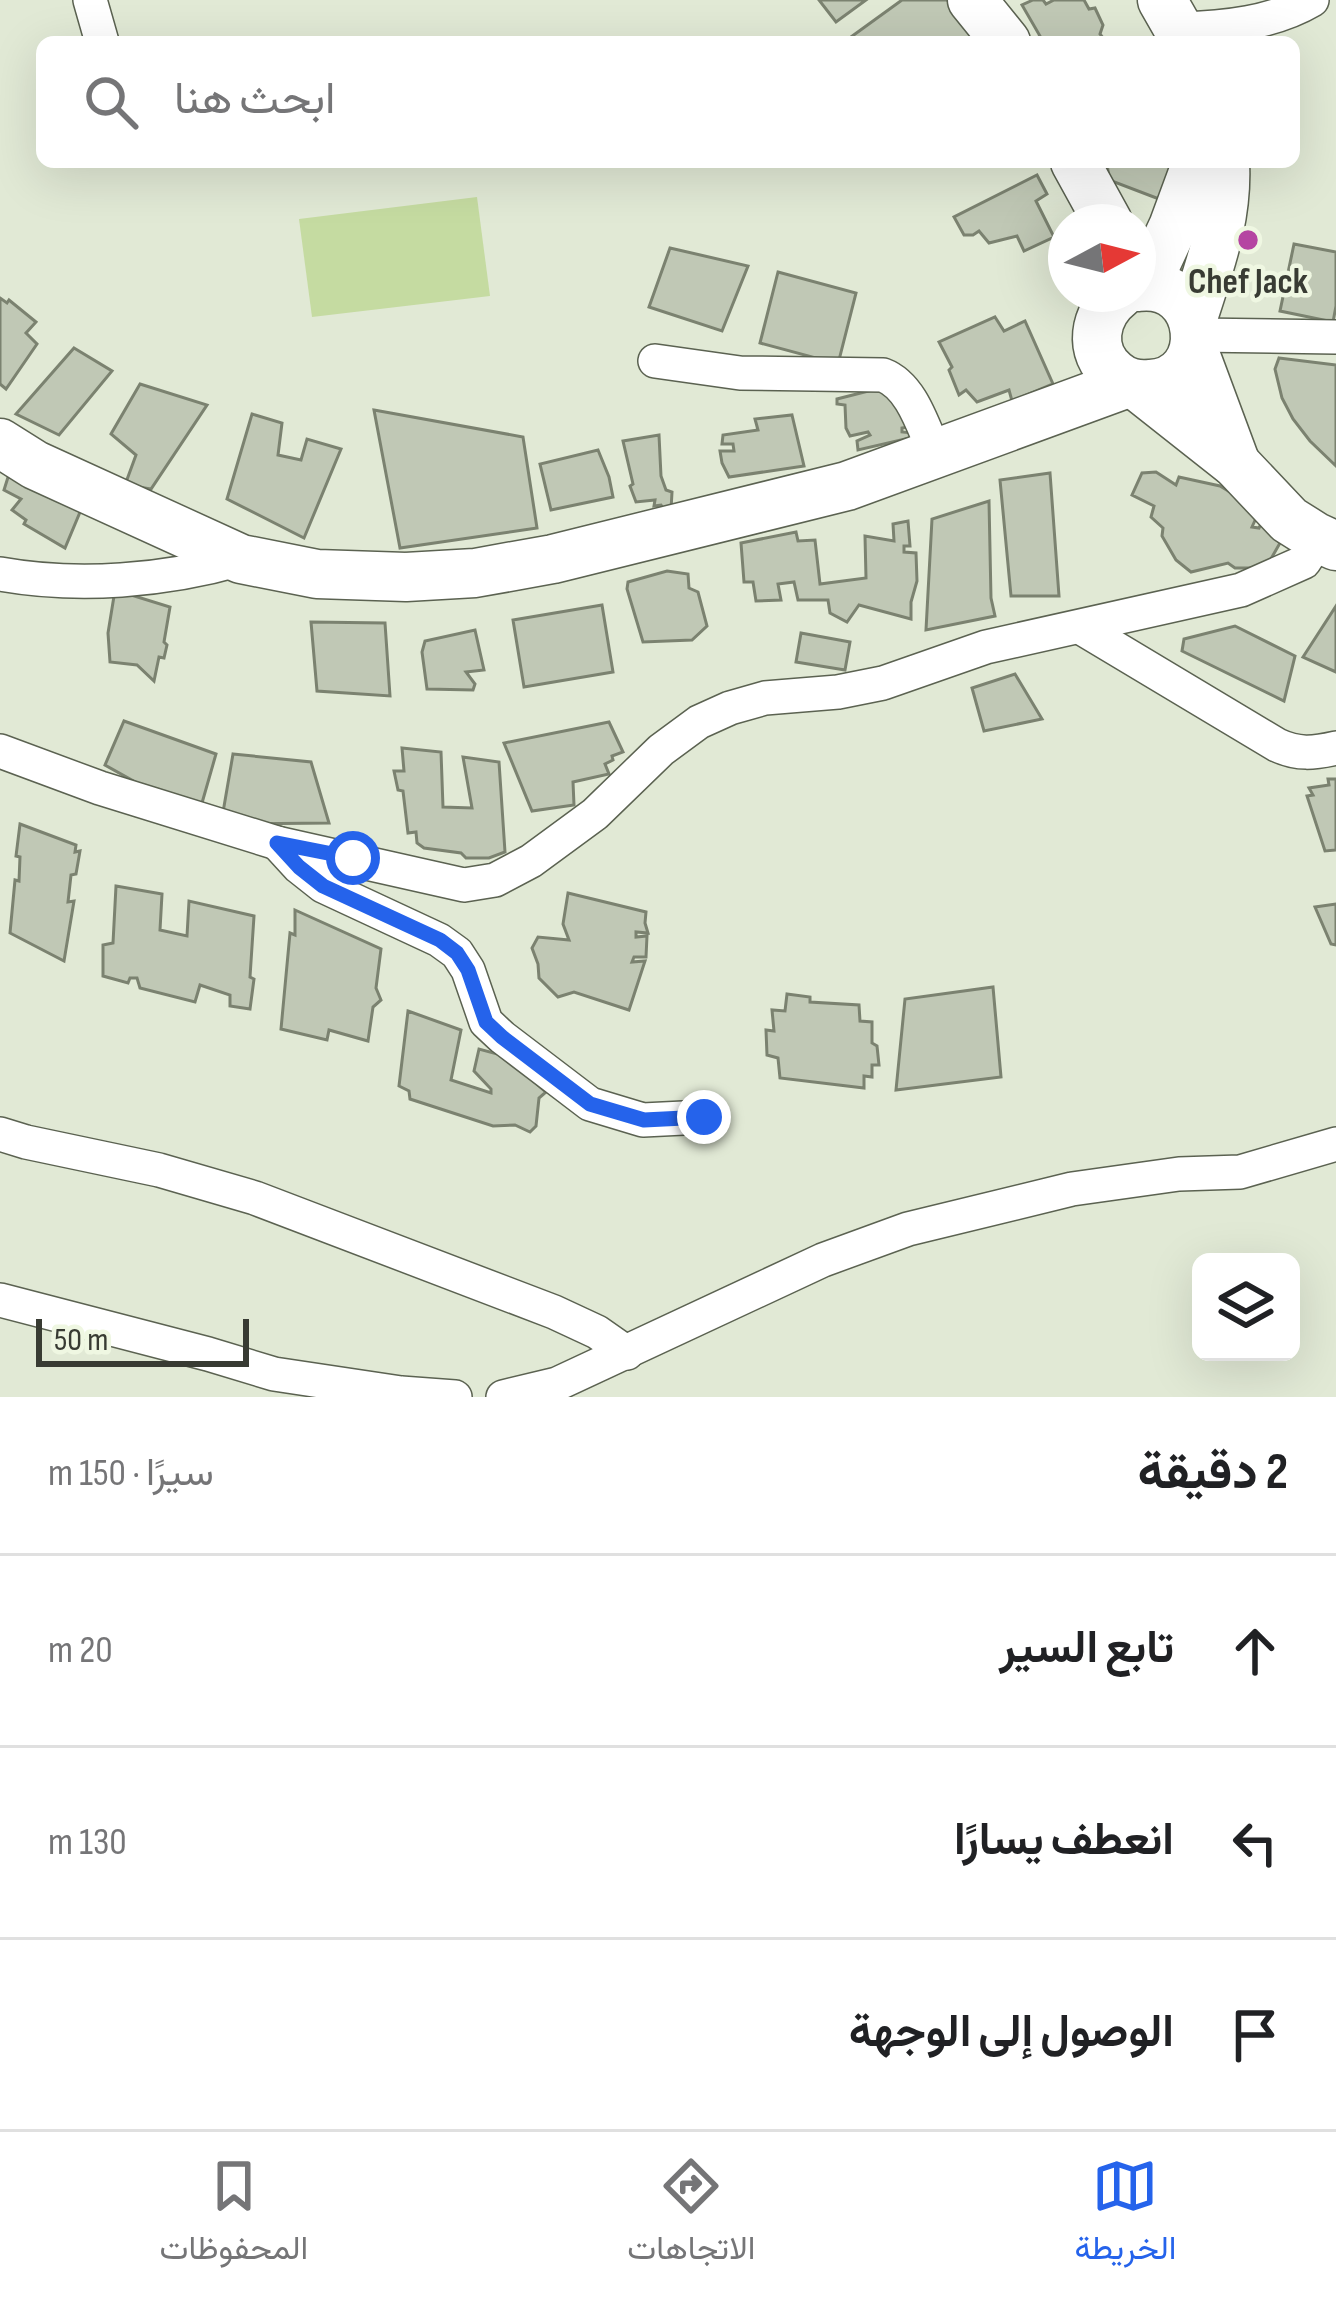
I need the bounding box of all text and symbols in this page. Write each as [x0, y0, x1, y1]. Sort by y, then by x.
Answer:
search box [36, 36, 1300, 168]
icon: search [78, 69, 144, 135]
text: ابحث هنا [174, 72, 336, 127]
north arrow [1048, 204, 1156, 312]
marker: Chef Jack [1235, 227, 1261, 253]
place label: Chef Jack [1188, 261, 1308, 304]
route start [326, 831, 380, 885]
route end [677, 1090, 731, 1144]
map controls [1192, 1253, 1300, 1361]
button: layers [1192, 1253, 1300, 1361]
scale bar [36, 1313, 249, 1366]
text: 50 m [54, 1320, 108, 1360]
text: 2 دقيقة [1137, 1442, 1288, 1503]
text: سيرًا · 150 m [48, 1450, 214, 1497]
icon: ahead [1222, 1618, 1288, 1684]
text: تابع السير [999, 1621, 1174, 1676]
text: 20 m [48, 1627, 113, 1674]
icon: left [1222, 1810, 1288, 1876]
text: انعطف يسارًا [954, 1813, 1174, 1868]
text: 130 m [48, 1819, 127, 1866]
icon: arrive [1222, 2002, 1288, 2068]
text: الوصول إلى الوجهة [849, 2005, 1174, 2060]
tab: المحفوظات [160, 2153, 308, 2277]
tab: الاتجاهات [627, 2153, 755, 2277]
tab: الخريطة [1074, 2153, 1176, 2277]

